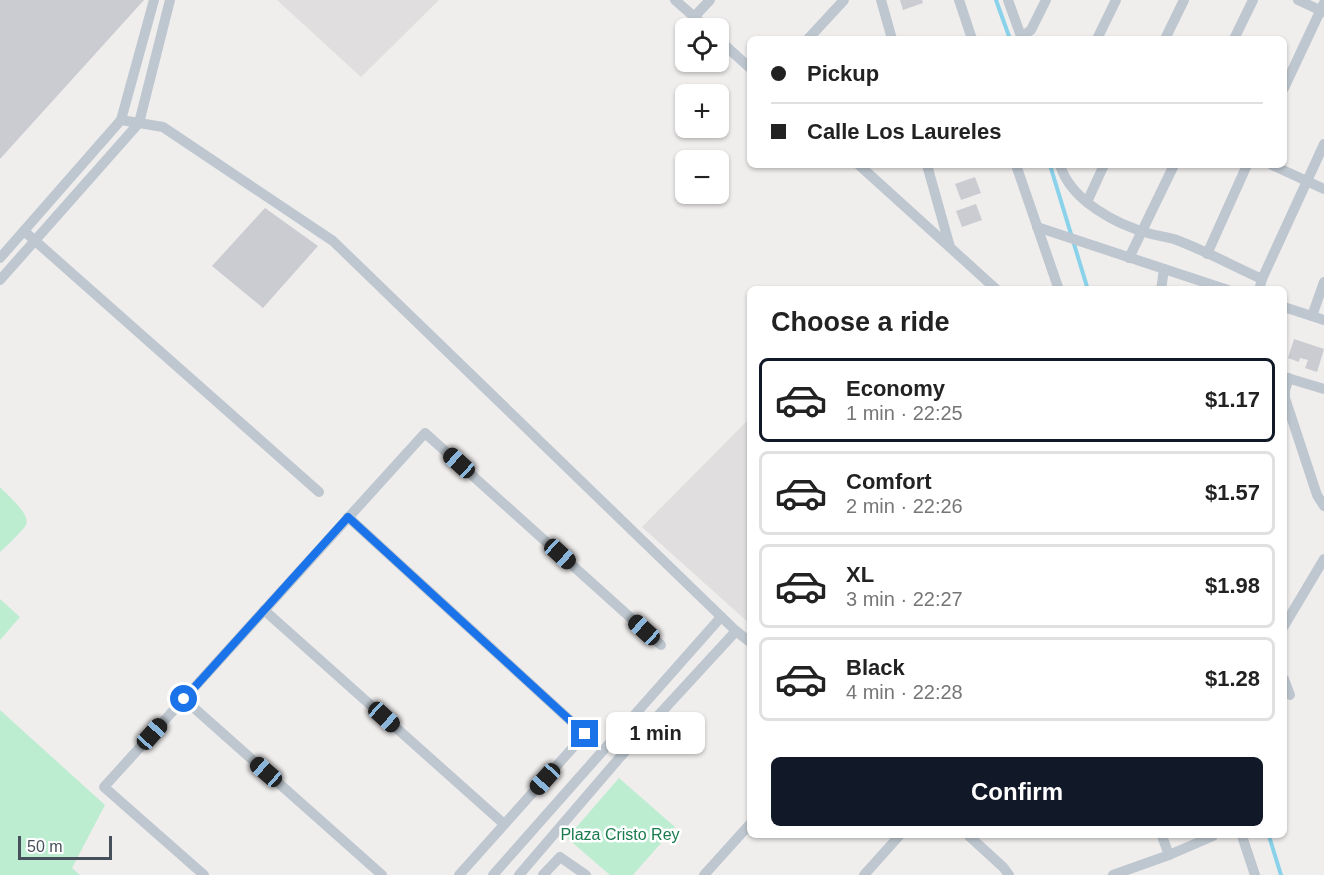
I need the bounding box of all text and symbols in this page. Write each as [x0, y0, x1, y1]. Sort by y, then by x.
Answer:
map controls [675, 18, 729, 204]
button: locate [675, 18, 729, 72]
text: Pickup [807, 61, 879, 86]
button: + [675, 84, 729, 138]
text: Calle Los Laureles [807, 119, 1001, 144]
button: − [675, 150, 729, 204]
text: Choose a ride [771, 307, 950, 337]
icon: car [774, 373, 828, 427]
text: Economy [846, 376, 945, 401]
text: $1.17 [1205, 387, 1260, 412]
text: 1 min · 22:25 [846, 402, 963, 424]
car [440, 444, 478, 482]
icon: car [774, 466, 828, 520]
text: Comfort [846, 469, 932, 494]
text: $1.57 [1205, 480, 1260, 505]
text: 2 min · 22:26 [846, 495, 963, 517]
car [541, 535, 579, 573]
icon: car [774, 559, 828, 613]
text: XL [846, 562, 874, 587]
text: $1.98 [1205, 573, 1260, 598]
text: 3 min · 22:27 [846, 588, 963, 610]
car [625, 611, 663, 649]
icon: car [774, 652, 828, 706]
text: Black [846, 655, 905, 680]
text: $1.28 [1205, 666, 1260, 691]
text: 4 min · 22:28 [846, 681, 963, 703]
route start [170, 685, 197, 712]
car [365, 698, 403, 736]
callout: 1 min [606, 713, 705, 755]
car [133, 715, 171, 753]
route end [571, 720, 598, 747]
text: 1 min [629, 722, 682, 744]
car [247, 753, 285, 791]
button: Confirm [771, 757, 1263, 826]
car [526, 760, 564, 798]
park label: Plaza Cristo Rey [560, 826, 680, 843]
scale bar [18, 833, 112, 860]
text: 50 m [27, 838, 63, 855]

